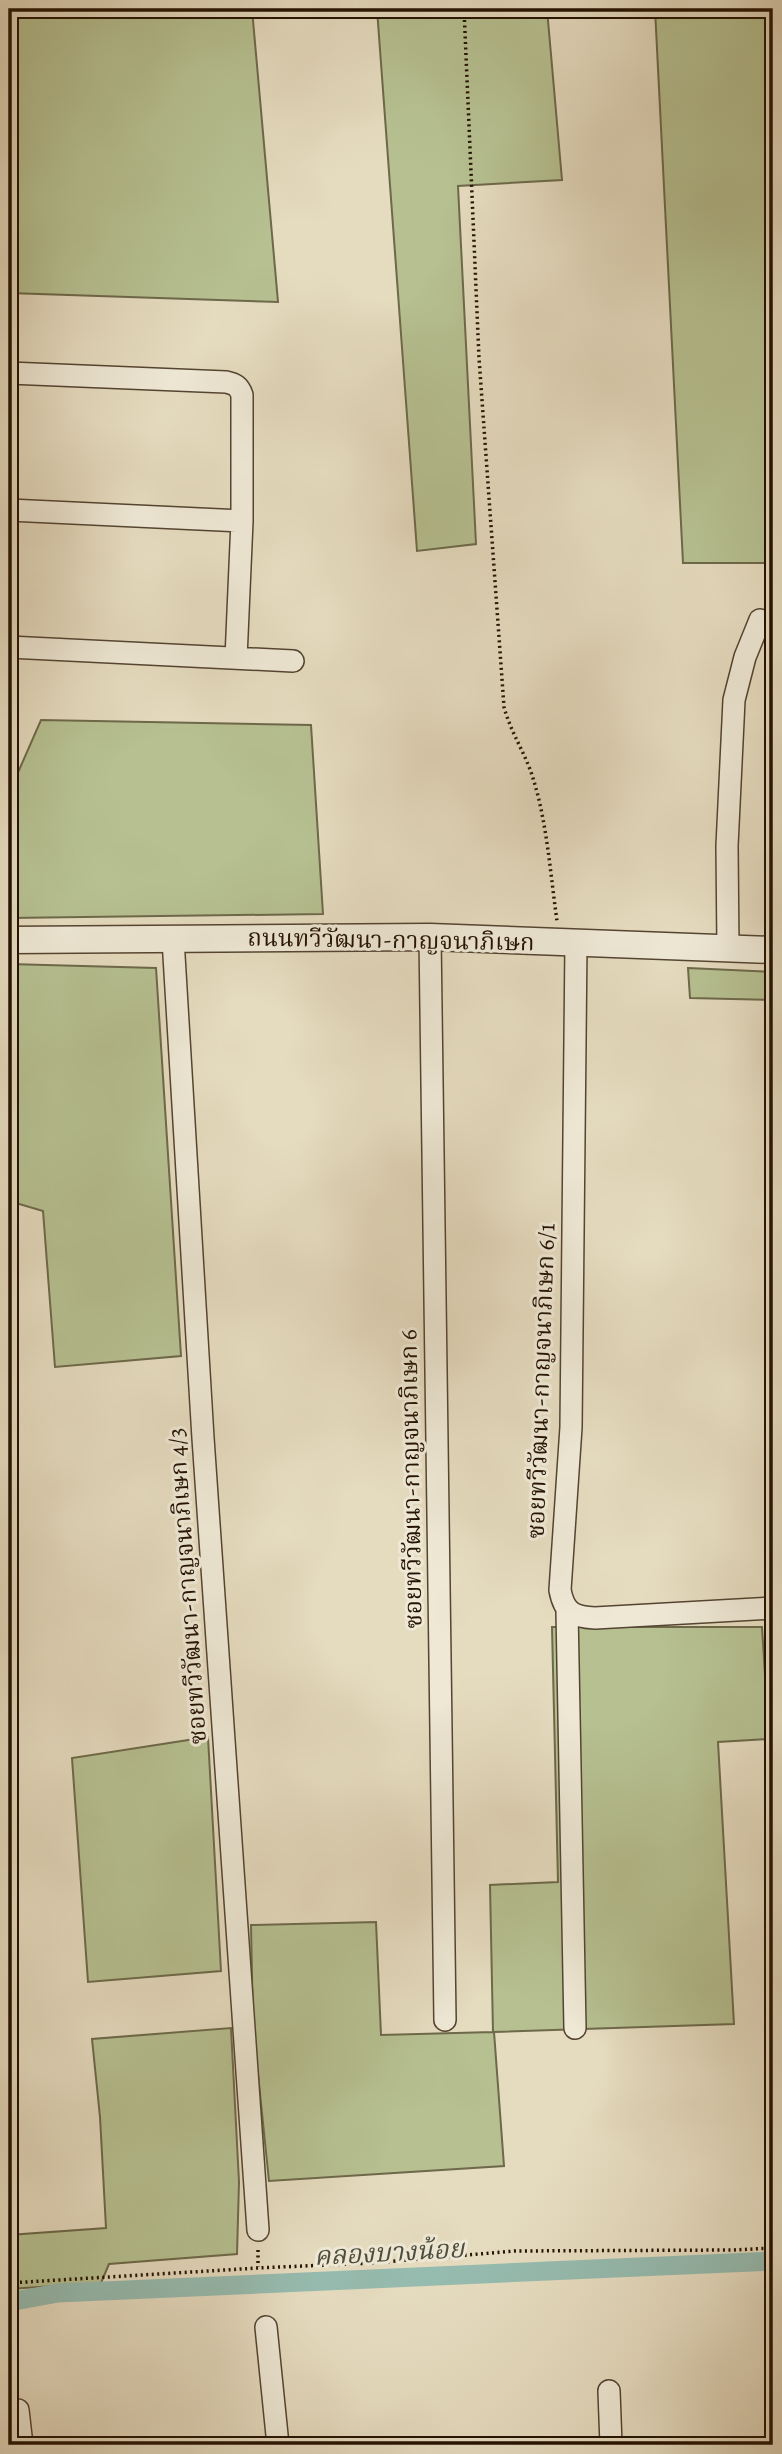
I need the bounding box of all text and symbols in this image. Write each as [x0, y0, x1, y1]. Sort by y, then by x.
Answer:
street label: ถนนทวีวัฒนา-กาญจนาภิเษก [247, 921, 535, 959]
street label: ซอยทวีวัฒนา-กาญจนาภิเษก 6/1 [520, 1223, 562, 1539]
street label: ซอยทวีวัฒนา-กาญจนาภิเษก 6 [392, 1329, 430, 1629]
street label: ซอยทวีวัฒนา-กาญจนาภิเษก 4/3 [160, 1427, 214, 1745]
water label: คลองบางน้อย [313, 2231, 466, 2274]

